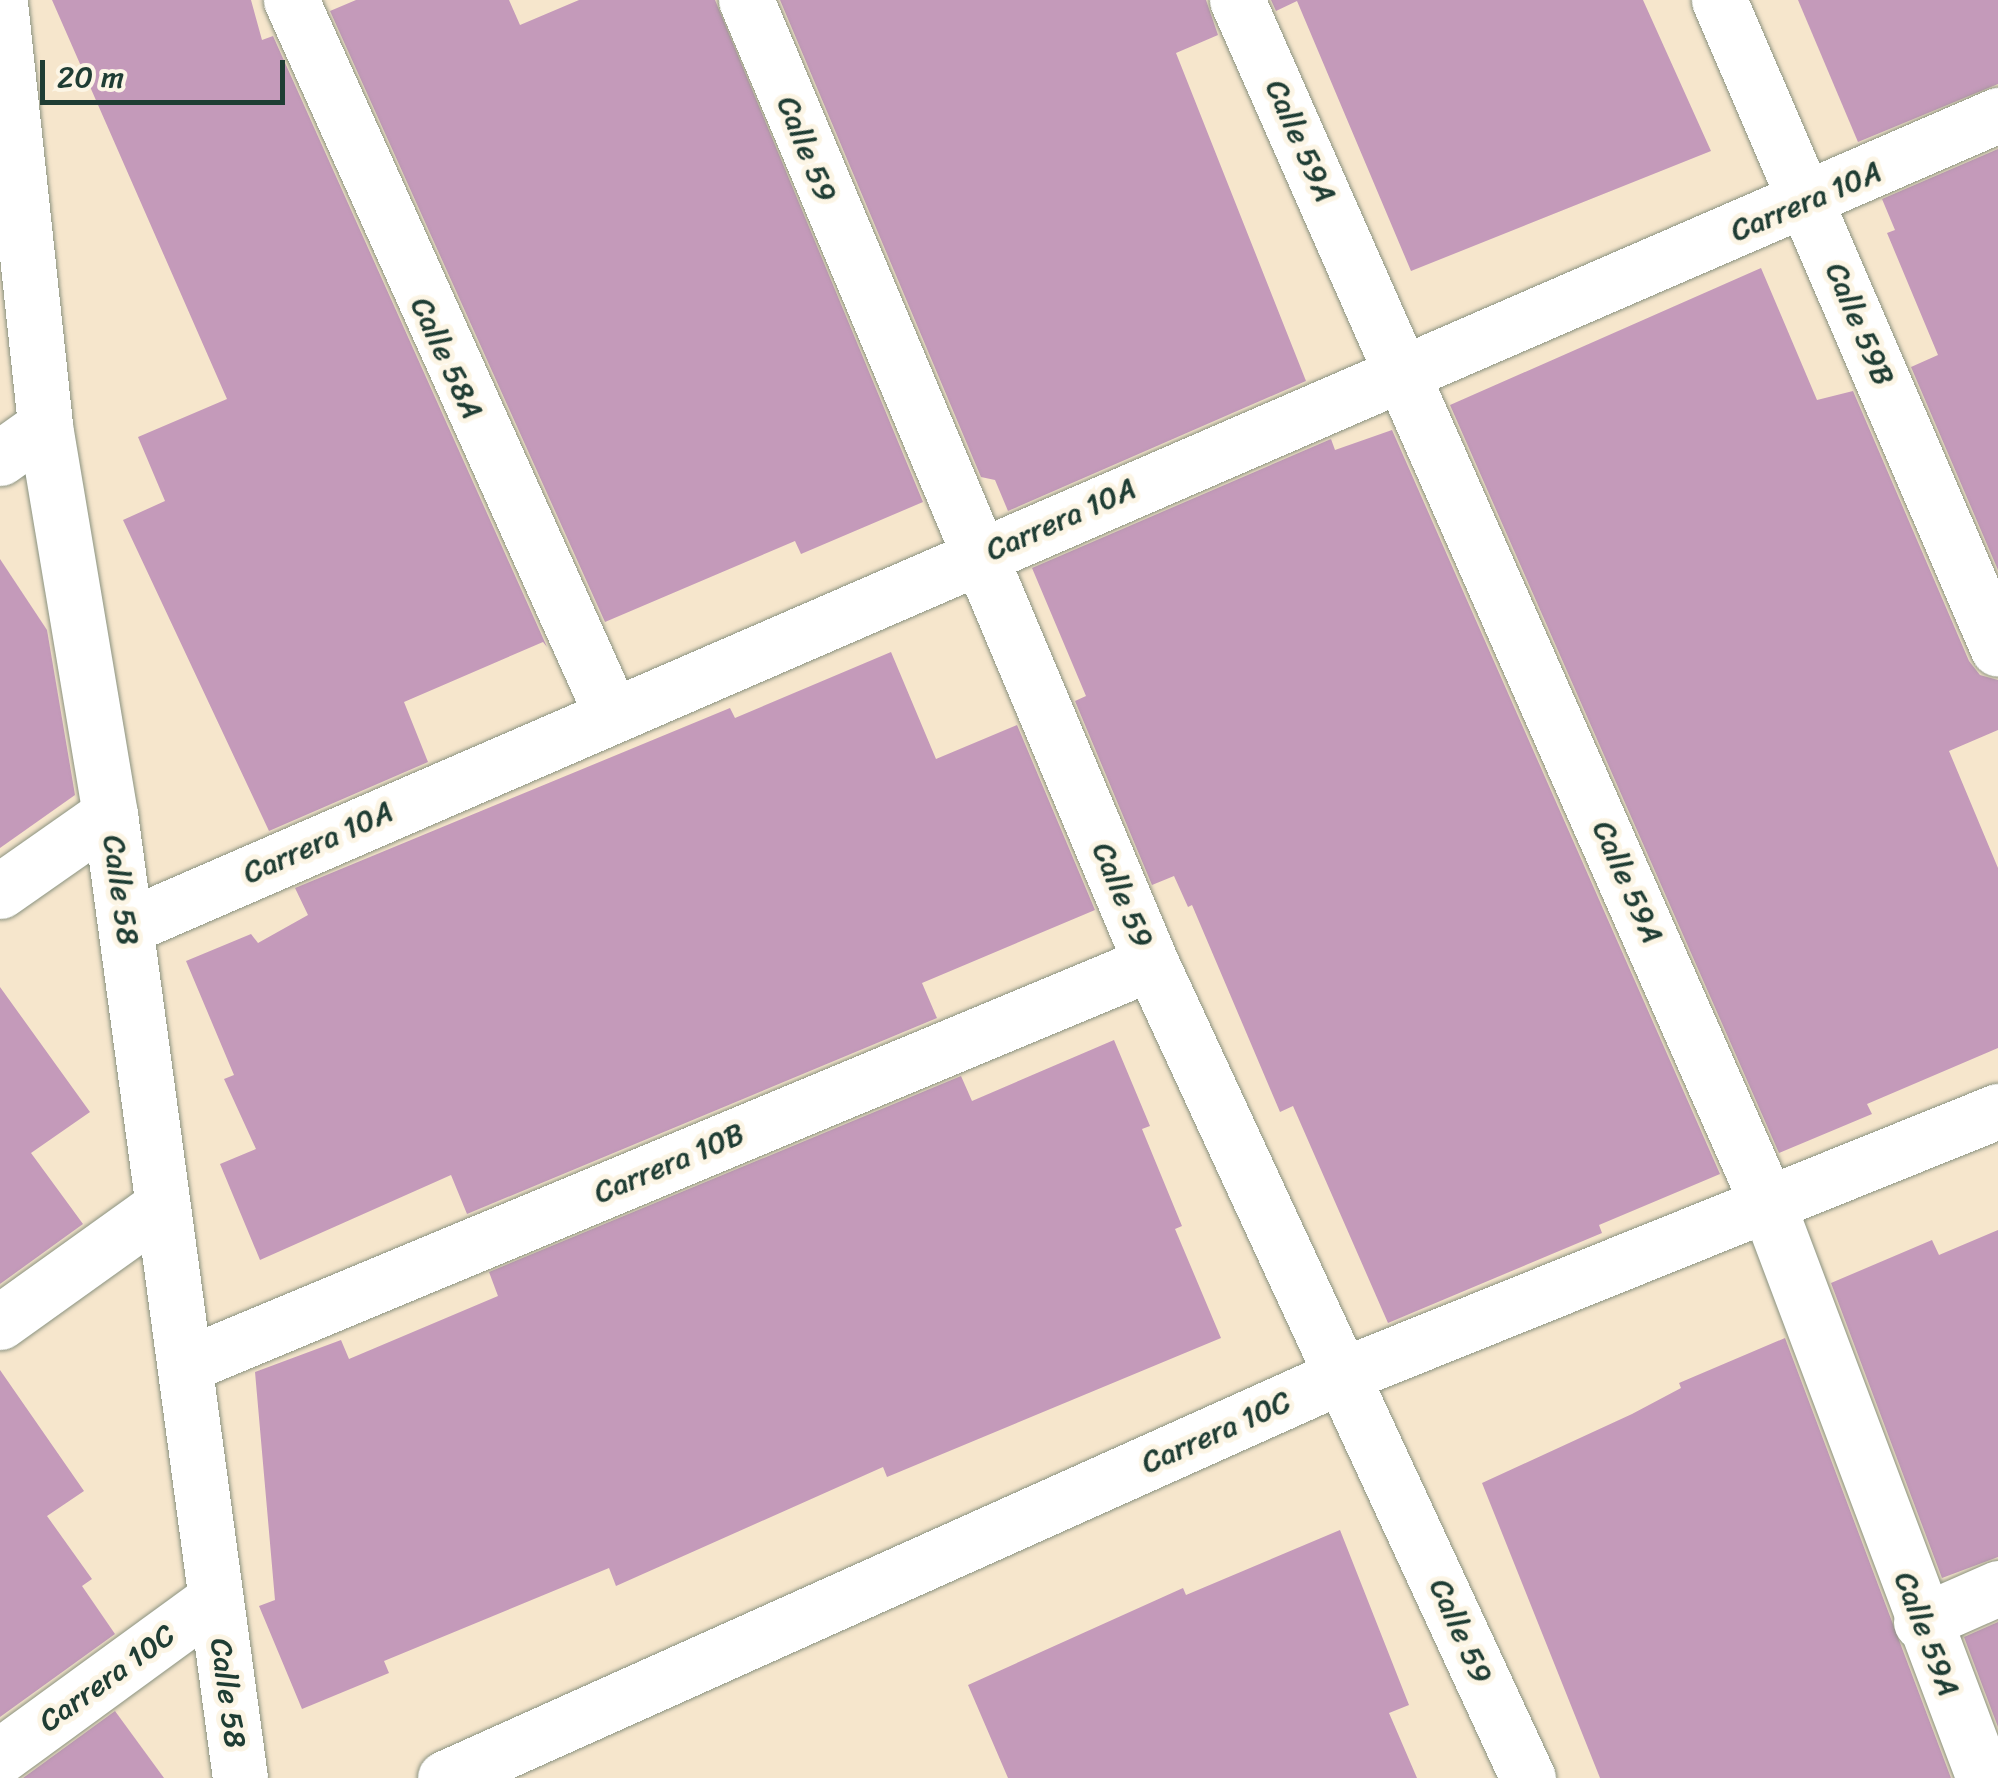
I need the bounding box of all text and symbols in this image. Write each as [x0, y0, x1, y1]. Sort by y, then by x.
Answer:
scale bar [45, 40, 290, 102]
text: 20 m [57, 50, 124, 104]
street label: Calle 59A [1258, 74, 1344, 208]
street label: Calle 59 [770, 91, 844, 207]
street label: Carrera 10A [1725, 153, 1887, 249]
street label: Calle 59B [1818, 257, 1902, 391]
street label: Calle 58A [403, 291, 491, 425]
street label: Carrera 10A [980, 470, 1142, 568]
street label: Carrera 10A [237, 793, 399, 891]
street label: Calle 59A [1585, 815, 1671, 949]
street label: Calle 58 [95, 833, 147, 947]
street label: Calle 59 [1085, 837, 1161, 953]
street label: Carrera 10B [588, 1115, 750, 1211]
street label: Carrera 10C [1136, 1383, 1296, 1481]
street label: Calle 59A [1887, 1567, 1967, 1701]
street label: Calle 59 [1422, 1573, 1500, 1689]
street label: Carrera 10C [32, 1617, 182, 1739]
street label: Calle 58 [202, 1636, 254, 1750]

